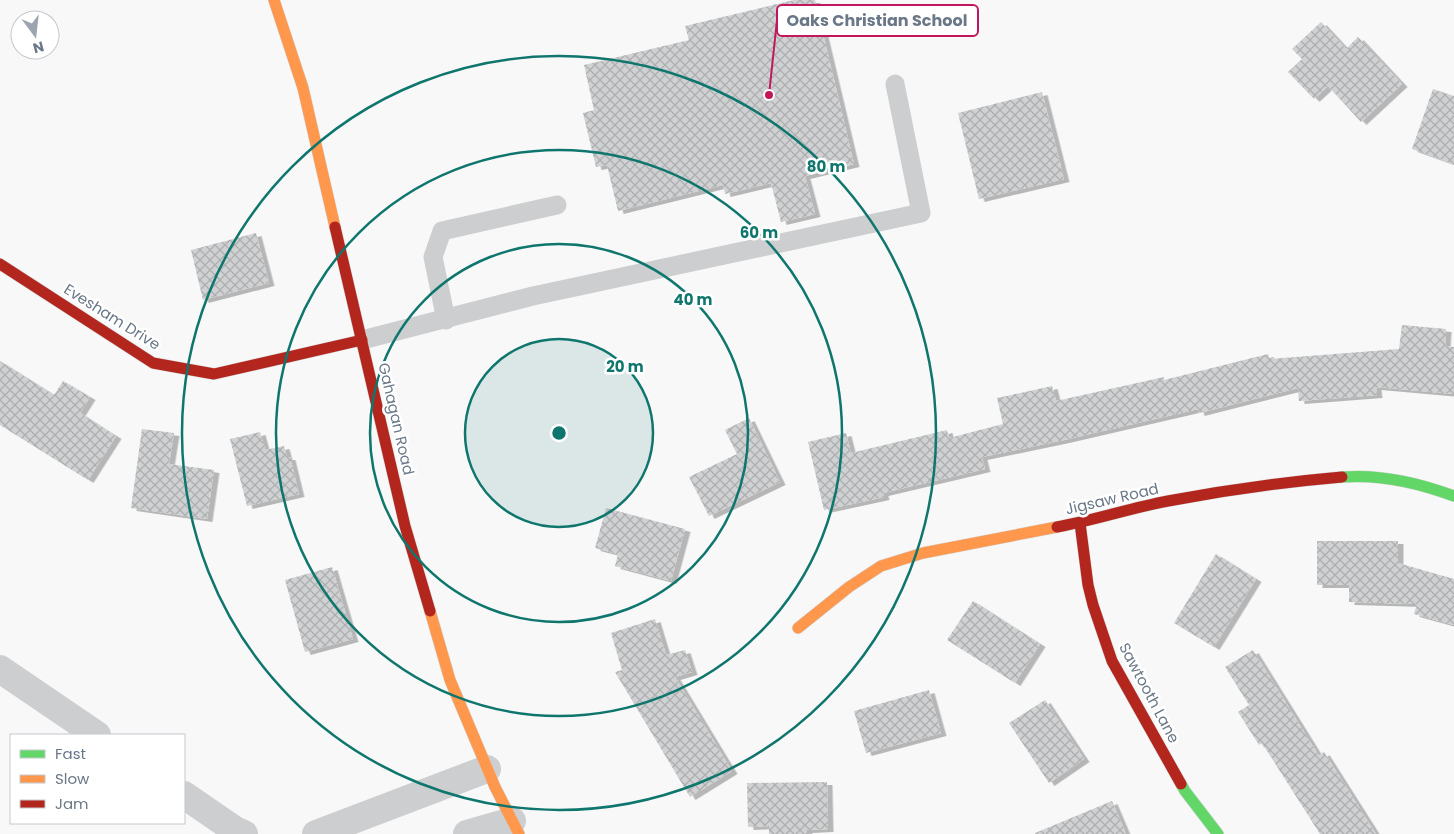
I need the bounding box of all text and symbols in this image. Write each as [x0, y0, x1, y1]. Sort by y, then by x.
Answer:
callout: Oaks Christian School [777, 5, 978, 36]
text: Oaks Christian School [787, 9, 967, 32]
north arrow [10, 10, 60, 60]
text: N [31, 37, 46, 59]
text: 80 m [807, 156, 845, 177]
text: 60 m [740, 222, 778, 243]
street label: Evesham Drive [60, 279, 164, 355]
text: 40 m [673, 289, 713, 310]
text: 20 m [606, 356, 644, 377]
street label: Gahagan Road [373, 361, 420, 477]
centre of rings [550, 424, 568, 442]
street label: Jigsaw Road [1063, 478, 1161, 519]
street label: Sawtooth Lane [1114, 639, 1185, 746]
legend [10, 734, 185, 824]
text: Fast [55, 743, 86, 764]
text: Slow [55, 768, 90, 789]
text: Jam [55, 793, 89, 814]

